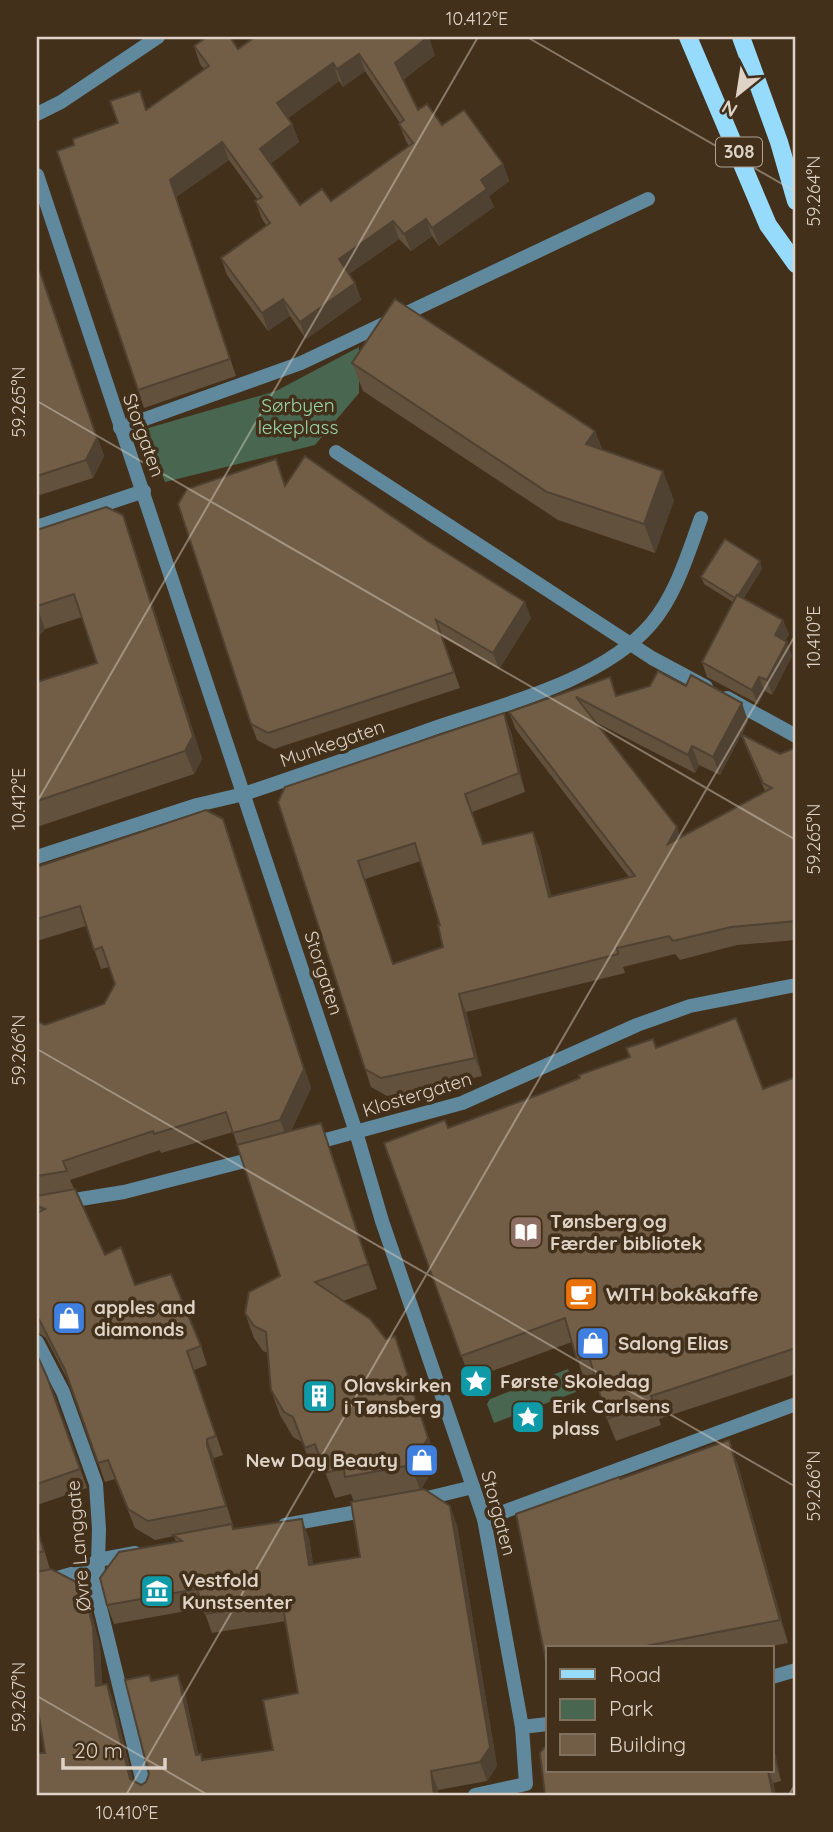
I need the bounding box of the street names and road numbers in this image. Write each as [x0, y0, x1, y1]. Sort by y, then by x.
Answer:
road number: 308 [716, 138, 762, 167]
street label: Storgaten [118, 390, 170, 480]
street label: Munkegaten [276, 714, 388, 772]
street label: Storgaten [299, 928, 349, 1018]
street label: Klostergaten [360, 1066, 474, 1122]
street label: Storgaten [476, 1468, 522, 1558]
street label: Øvre Langgate [60, 1479, 96, 1613]

